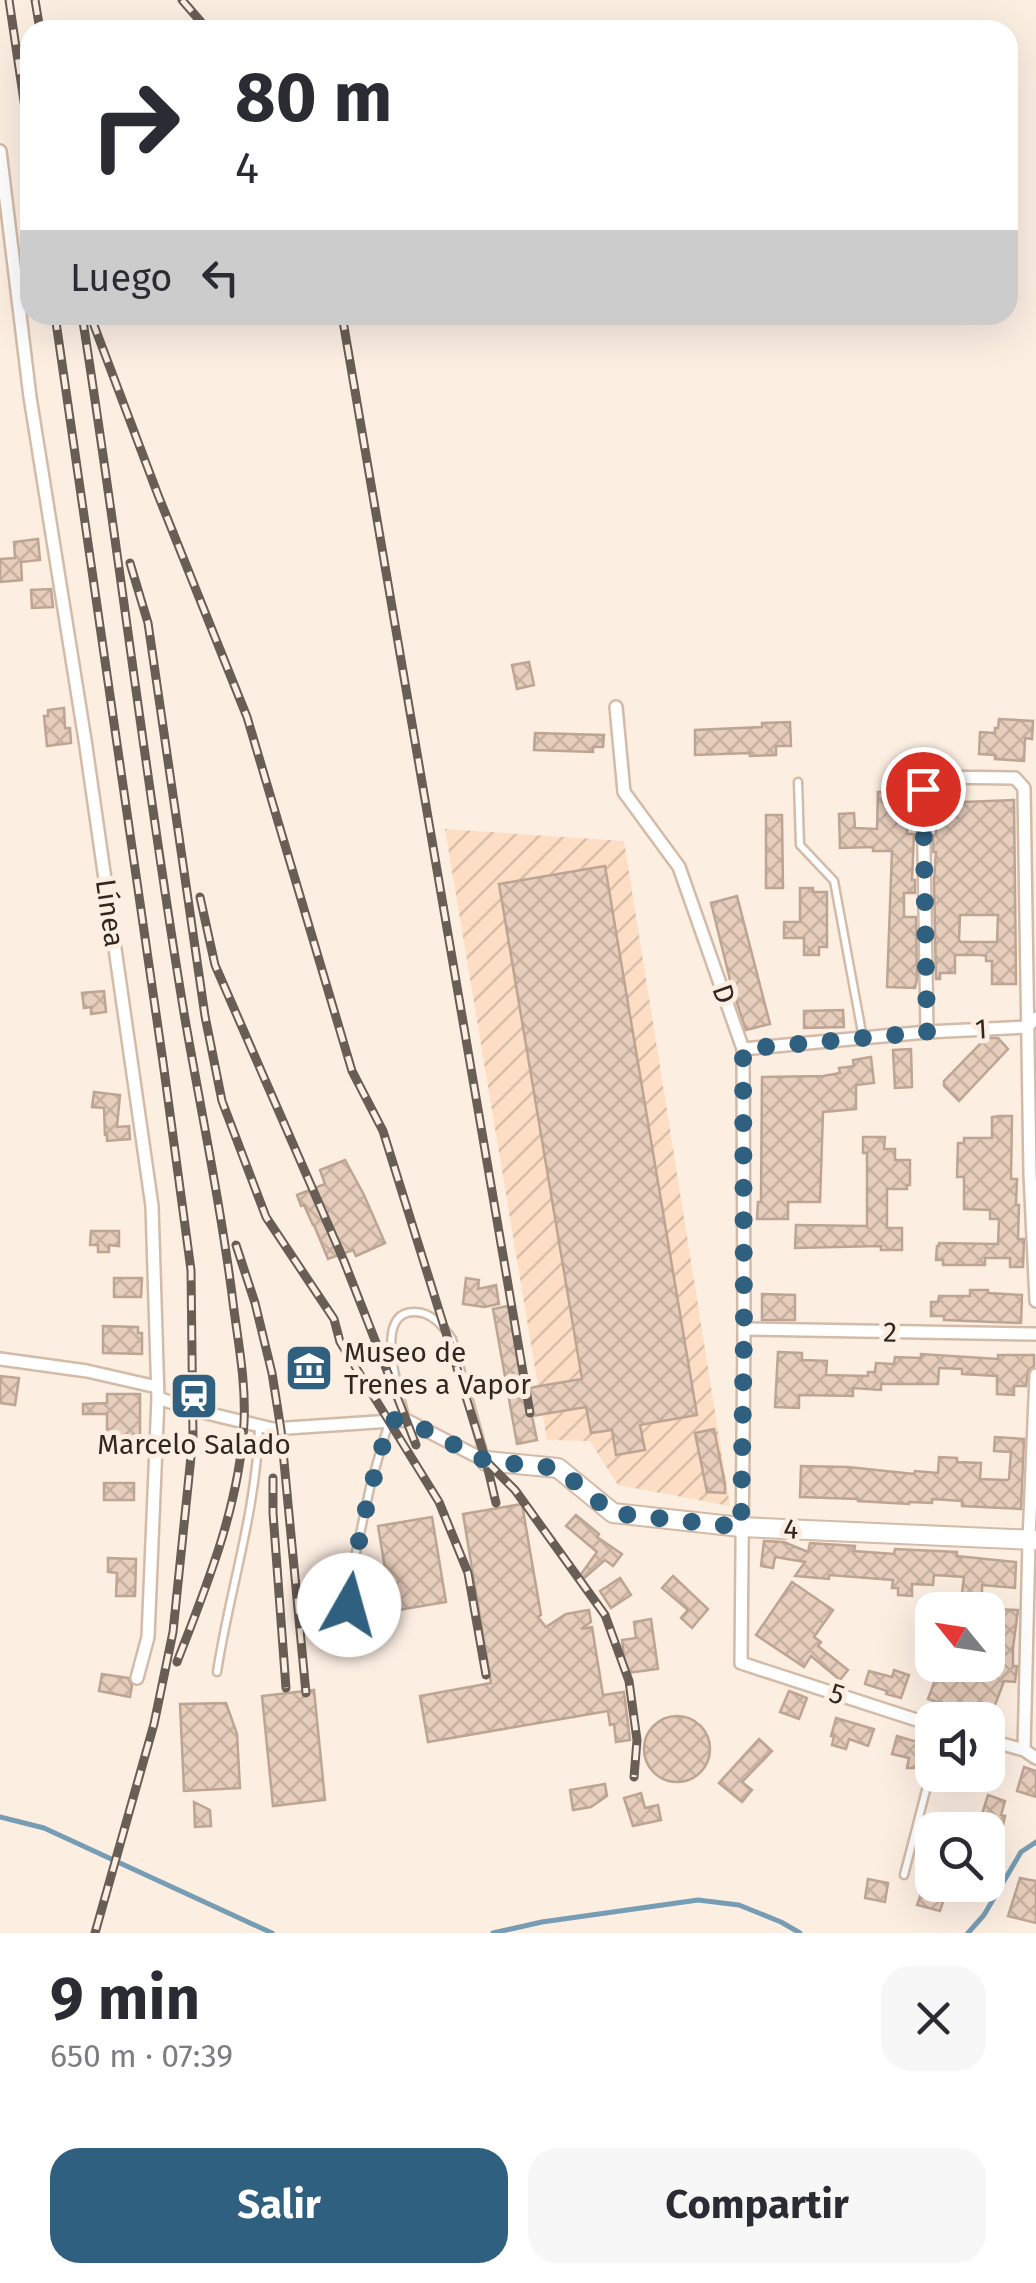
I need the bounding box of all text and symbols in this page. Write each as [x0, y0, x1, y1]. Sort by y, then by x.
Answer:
text: 80 m [235, 56, 392, 140]
icon: right [70, 60, 200, 190]
text: 4 [235, 141, 259, 195]
icon: left [193, 250, 248, 305]
text: Luego [70, 255, 173, 301]
pin [881, 747, 966, 832]
icon: arrive [896, 762, 951, 817]
street label: Línea [89, 877, 131, 949]
street label: D [705, 980, 743, 1008]
street label: 1 [974, 1012, 988, 1046]
street label: 2 [883, 1315, 897, 1349]
place label: Museo de Trenes a Vapor [344, 1336, 531, 1401]
museum icon: Museo de Trenes a Vapor [283, 1342, 335, 1394]
station icon: Marcelo Salado [168, 1370, 220, 1422]
place label: Marcelo Salado [97, 1428, 291, 1461]
street label: 4 [783, 1512, 799, 1546]
position arrow [297, 1553, 401, 1657]
north arrow [915, 1592, 1005, 1682]
map controls [915, 1592, 1005, 1902]
street label: 5 [825, 1676, 849, 1712]
button: sound [915, 1702, 1005, 1792]
button: search [915, 1812, 1005, 1902]
text: 9 min [50, 1963, 200, 2035]
button: close [881, 1966, 986, 2071]
text: 650 m · 07:39 [50, 2037, 233, 2075]
button: Salir [50, 2148, 508, 2263]
button: Compartir [528, 2148, 986, 2263]

